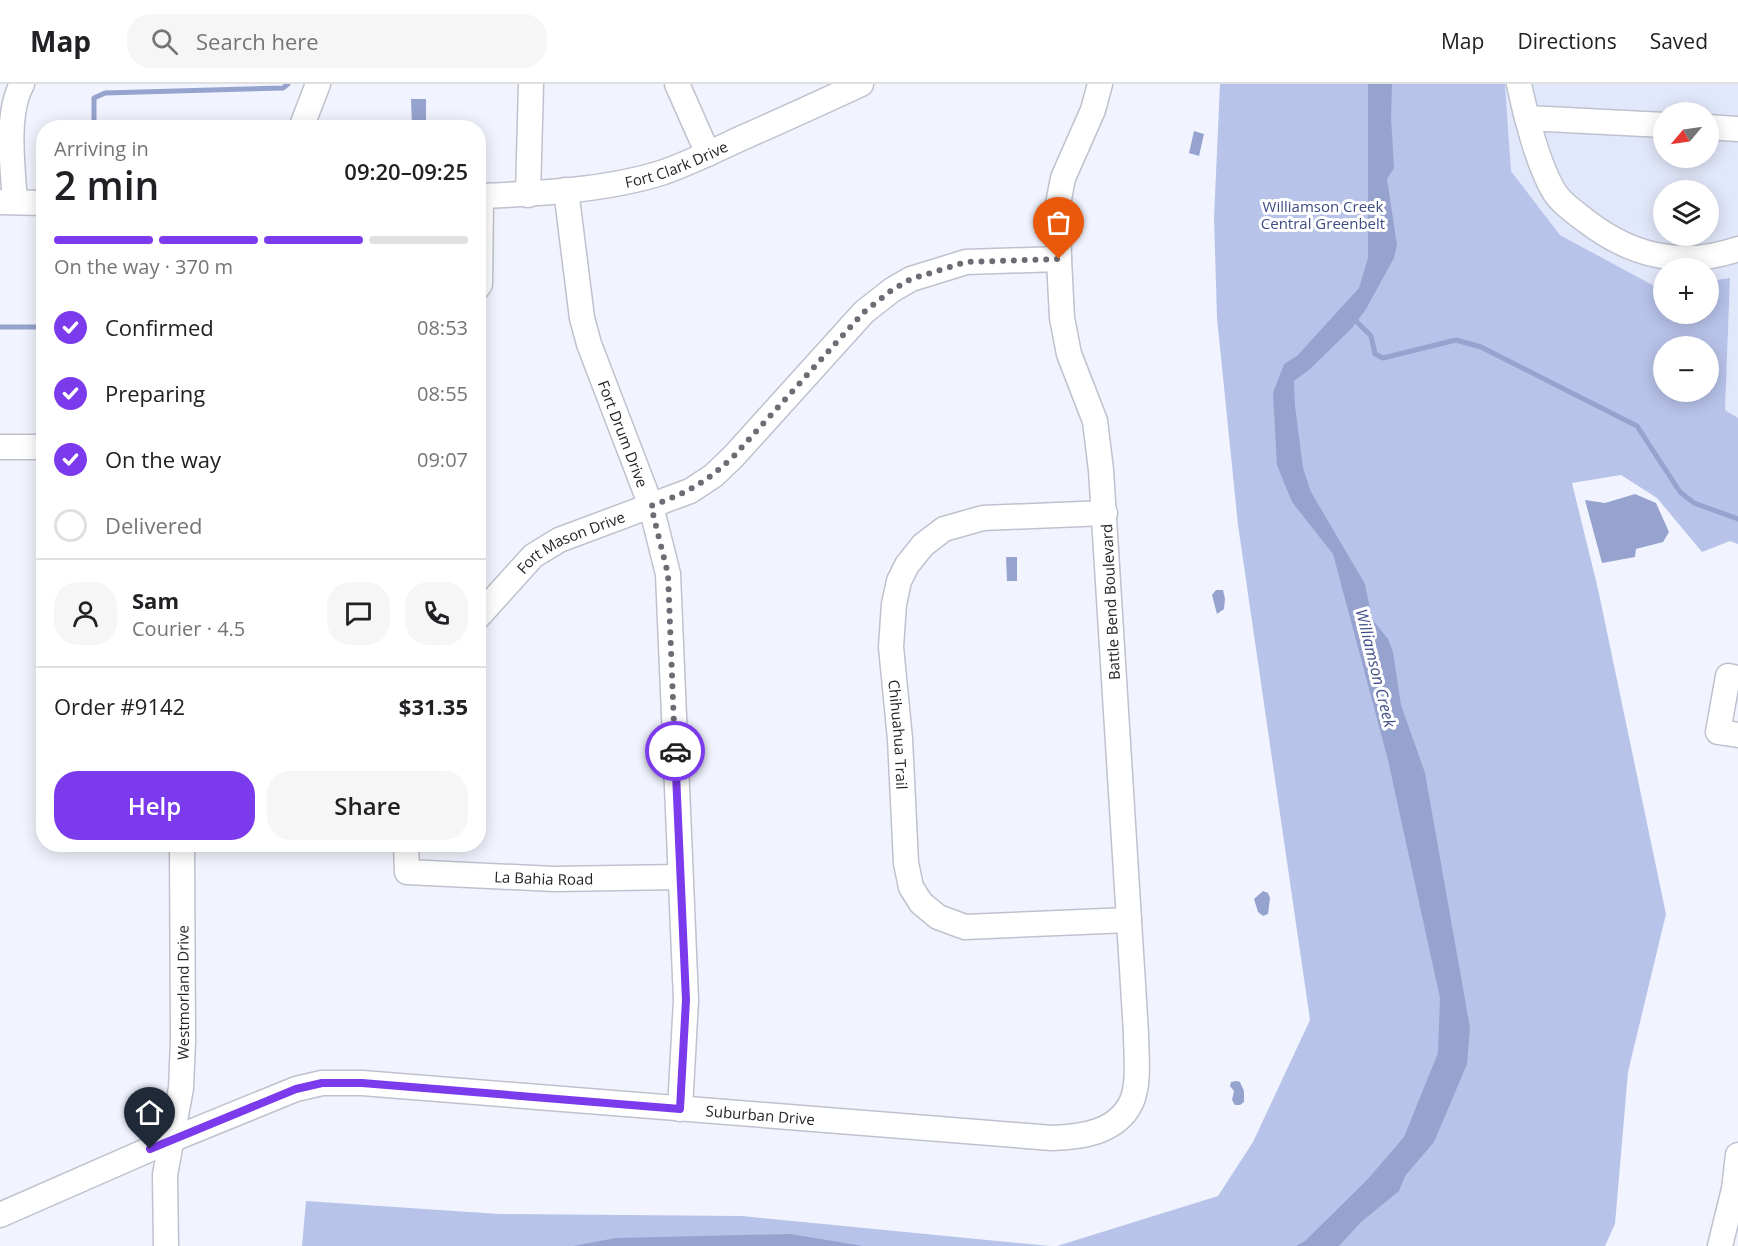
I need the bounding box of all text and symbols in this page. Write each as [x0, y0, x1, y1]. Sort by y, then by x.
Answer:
search box [127, 14, 547, 68]
text: Map [30, 22, 91, 60]
icon: search [148, 25, 181, 58]
text: Search here [196, 26, 319, 56]
text: Map [1441, 27, 1484, 55]
text: Directions [1517, 27, 1617, 55]
text: Saved [1650, 27, 1708, 55]
north arrow [1653, 102, 1719, 168]
map controls [1653, 102, 1719, 402]
text: Arriving in [54, 135, 149, 162]
street label: Fort Clark Drive [623, 136, 731, 192]
text: 09:20–09:25 [344, 156, 468, 186]
text: 2 min [54, 158, 159, 211]
button: layers [1653, 180, 1719, 246]
park label: Williamson Creek Central Greenbelt [1261, 196, 1385, 233]
pin [1033, 197, 1084, 259]
icon: bag [1042, 206, 1075, 239]
text: On the way · 370 m [54, 253, 233, 280]
button: + [1653, 258, 1719, 324]
icon: check [54, 311, 87, 344]
text: Confirmed [105, 312, 214, 342]
text: 08:53 [417, 314, 468, 341]
button: − [1653, 336, 1719, 402]
icon: check [54, 377, 87, 410]
street label: Fort Drum Drive [594, 377, 653, 490]
text: Preparing [105, 378, 205, 408]
text: 08:55 [417, 380, 468, 407]
icon: check [54, 443, 87, 476]
text: On the way [105, 444, 221, 474]
text: 09:07 [417, 446, 468, 473]
street label: Fort Mason Drive [512, 506, 627, 578]
text: Delivered [105, 510, 203, 540]
street label: Battle Bend Boulevard [1096, 523, 1124, 681]
button: person [54, 582, 117, 645]
button: chat [327, 582, 390, 645]
button: phone [405, 582, 468, 645]
text: Sam [132, 585, 179, 615]
water label: Williamson Creek [1351, 606, 1402, 731]
text: Courier · 4.5 [132, 615, 245, 642]
street label: Chihuahua Trail [884, 679, 912, 790]
text: Order #9142 [54, 691, 185, 721]
text: $31.35 [399, 691, 468, 721]
courier [645, 721, 705, 781]
icon: car [659, 735, 692, 768]
button: Help [54, 771, 255, 840]
button: Share [267, 771, 468, 840]
street label: La Bahia Road [494, 866, 594, 889]
street label: Westmorland Drive [172, 925, 193, 1060]
pin [124, 1087, 175, 1149]
icon: home [133, 1096, 166, 1129]
street label: Suburban Drive [705, 1100, 816, 1129]

